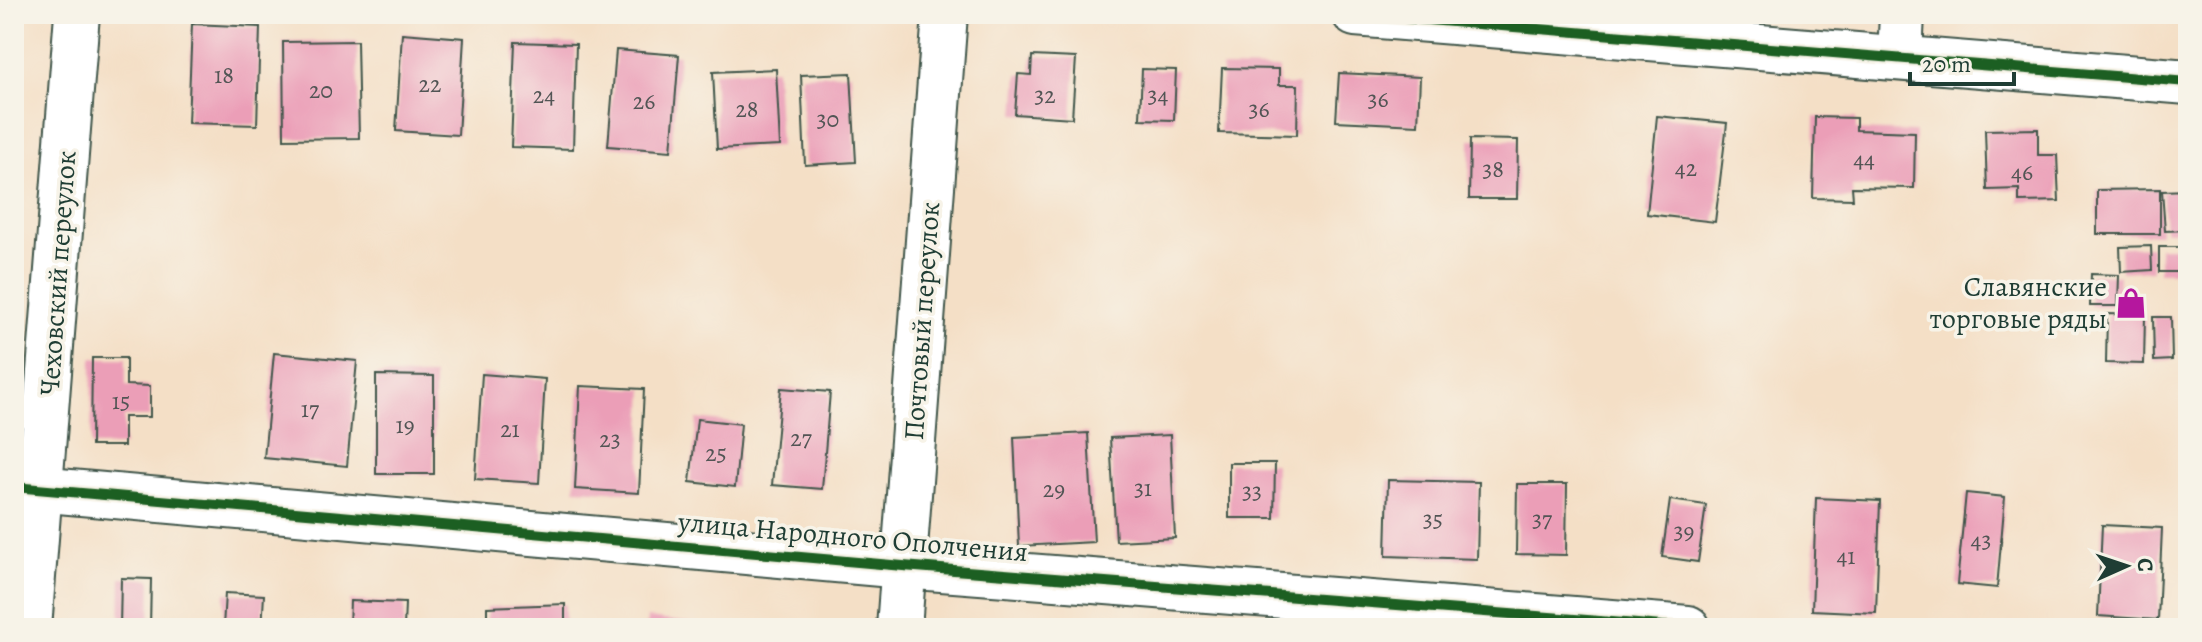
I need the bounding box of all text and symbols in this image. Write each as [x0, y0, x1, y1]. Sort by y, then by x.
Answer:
scale bar [1910, 36, 2014, 86]
text: 20 m [1922, 48, 1971, 80]
house number: 18 [214, 59, 234, 91]
house number: 22 [419, 68, 441, 100]
house number: 20 [309, 74, 333, 106]
house number: 24 [533, 79, 555, 111]
house number: 32 [1034, 79, 1056, 111]
house number: 34 [1148, 79, 1169, 111]
house number: 36 [1367, 83, 1389, 115]
house number: 26 [633, 85, 655, 117]
house number: 28 [735, 93, 759, 125]
house number: 36 [1248, 93, 1270, 125]
house number: 30 [817, 103, 839, 135]
house number: 44 [1853, 143, 1875, 175]
street label: Чеховский переулок [30, 149, 86, 397]
house number: 42 [1675, 152, 1697, 184]
house number: 38 [1482, 153, 1504, 185]
house number: 46 [2011, 156, 2033, 188]
street label: Почтовый переулок [895, 201, 949, 441]
place label: Славянские торговые ряды [1929, 268, 2107, 338]
shop icon: Славянские торговые ряды [2114, 286, 2148, 320]
house number: 15 [112, 385, 130, 417]
house number: 17 [301, 393, 320, 425]
house number: 19 [395, 409, 415, 441]
house number: 21 [500, 413, 520, 445]
house number: 27 [790, 422, 813, 454]
house number: 23 [599, 423, 621, 455]
house number: 25 [705, 437, 727, 469]
house number: 31 [1134, 472, 1152, 504]
house number: 29 [1043, 473, 1065, 505]
house number: 33 [1242, 475, 1262, 507]
street label: улица Народного Ополчения [676, 503, 1029, 571]
house number: 35 [1423, 503, 1443, 535]
house number: 37 [1532, 503, 1553, 535]
house number: 39 [1674, 515, 1694, 547]
house number: 43 [1971, 524, 1991, 556]
north arrow [2086, 526, 2166, 606]
house number: 41 [1836, 540, 1856, 572]
text: С [2130, 557, 2160, 573]

